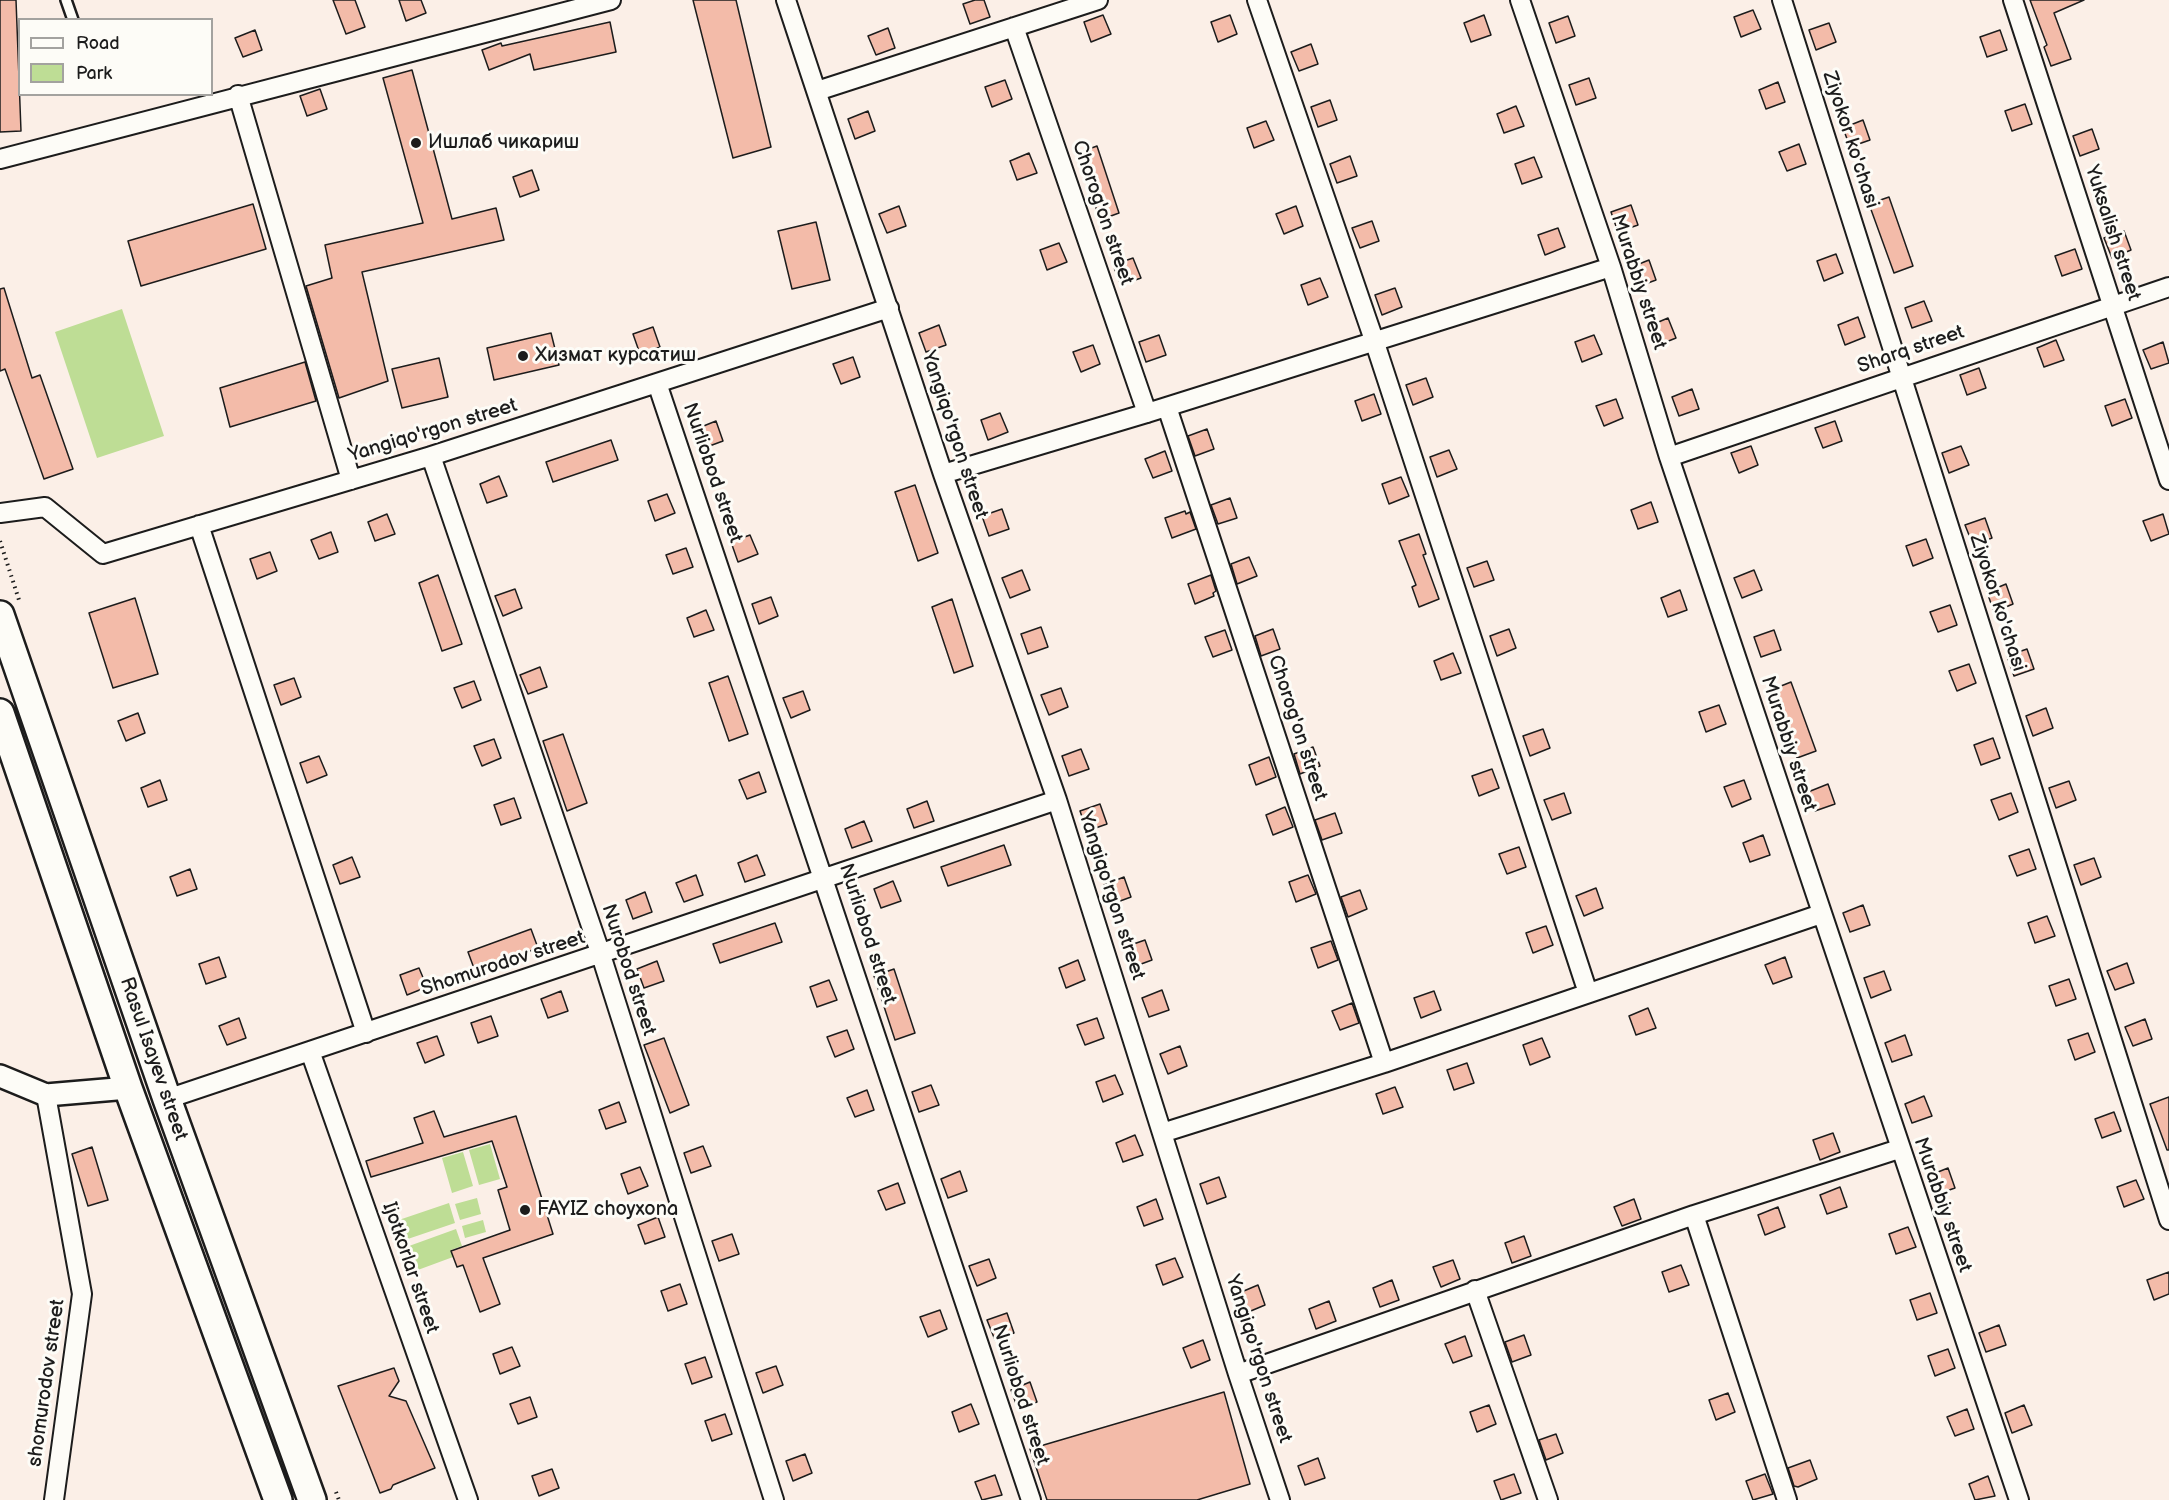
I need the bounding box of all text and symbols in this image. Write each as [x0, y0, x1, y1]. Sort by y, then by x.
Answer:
legend [18, 18, 213, 96]
text: Road [76, 33, 120, 54]
text: Park [76, 63, 112, 84]
street label: Ziyokor ko'chasi [1817, 69, 1883, 211]
place label: Ишлаб чикариш [428, 131, 579, 155]
marker: Ишлаб чикариш [409, 136, 423, 150]
street label: Chorog'on street [1066, 138, 1138, 288]
street label: Yuksalish street [2079, 162, 2145, 304]
street label: Murabbiy street [1605, 211, 1671, 353]
street label: Sharq street [1855, 321, 1967, 379]
place label: Хизмат курсатиш [535, 344, 696, 368]
street label: Yangiqo'rgon street [916, 348, 992, 522]
marker: Хизмат курсатиш [516, 349, 530, 363]
street label: Yangiqo'rgon street [346, 394, 520, 468]
street label: Nurliobod street [677, 400, 747, 546]
street label: Ziyokor ko'chasi [1964, 532, 2030, 674]
street label: Chorog'on street [1262, 652, 1332, 804]
street label: Murabbiy street [1755, 673, 1821, 815]
street label: Yangiqo'rgon street [1073, 809, 1149, 983]
street label: Nurliobod street [833, 861, 901, 1007]
street label: Nurobod street [595, 901, 661, 1039]
street label: Shomurodov street [418, 926, 588, 1002]
street label: Rasul Isayev street [114, 974, 192, 1144]
street label: Murabbiy street [1908, 1134, 1976, 1276]
place label: FAYIZ choyxona [537, 1198, 678, 1222]
street label: Ijotkorlar street [376, 1199, 444, 1337]
marker: FAYIZ choyxona [518, 1203, 532, 1217]
street label: Yangiqo'rgon street [1220, 1272, 1296, 1446]
street label: shomurodov street [23, 1298, 71, 1468]
street label: Nurliobod street [986, 1322, 1054, 1468]

